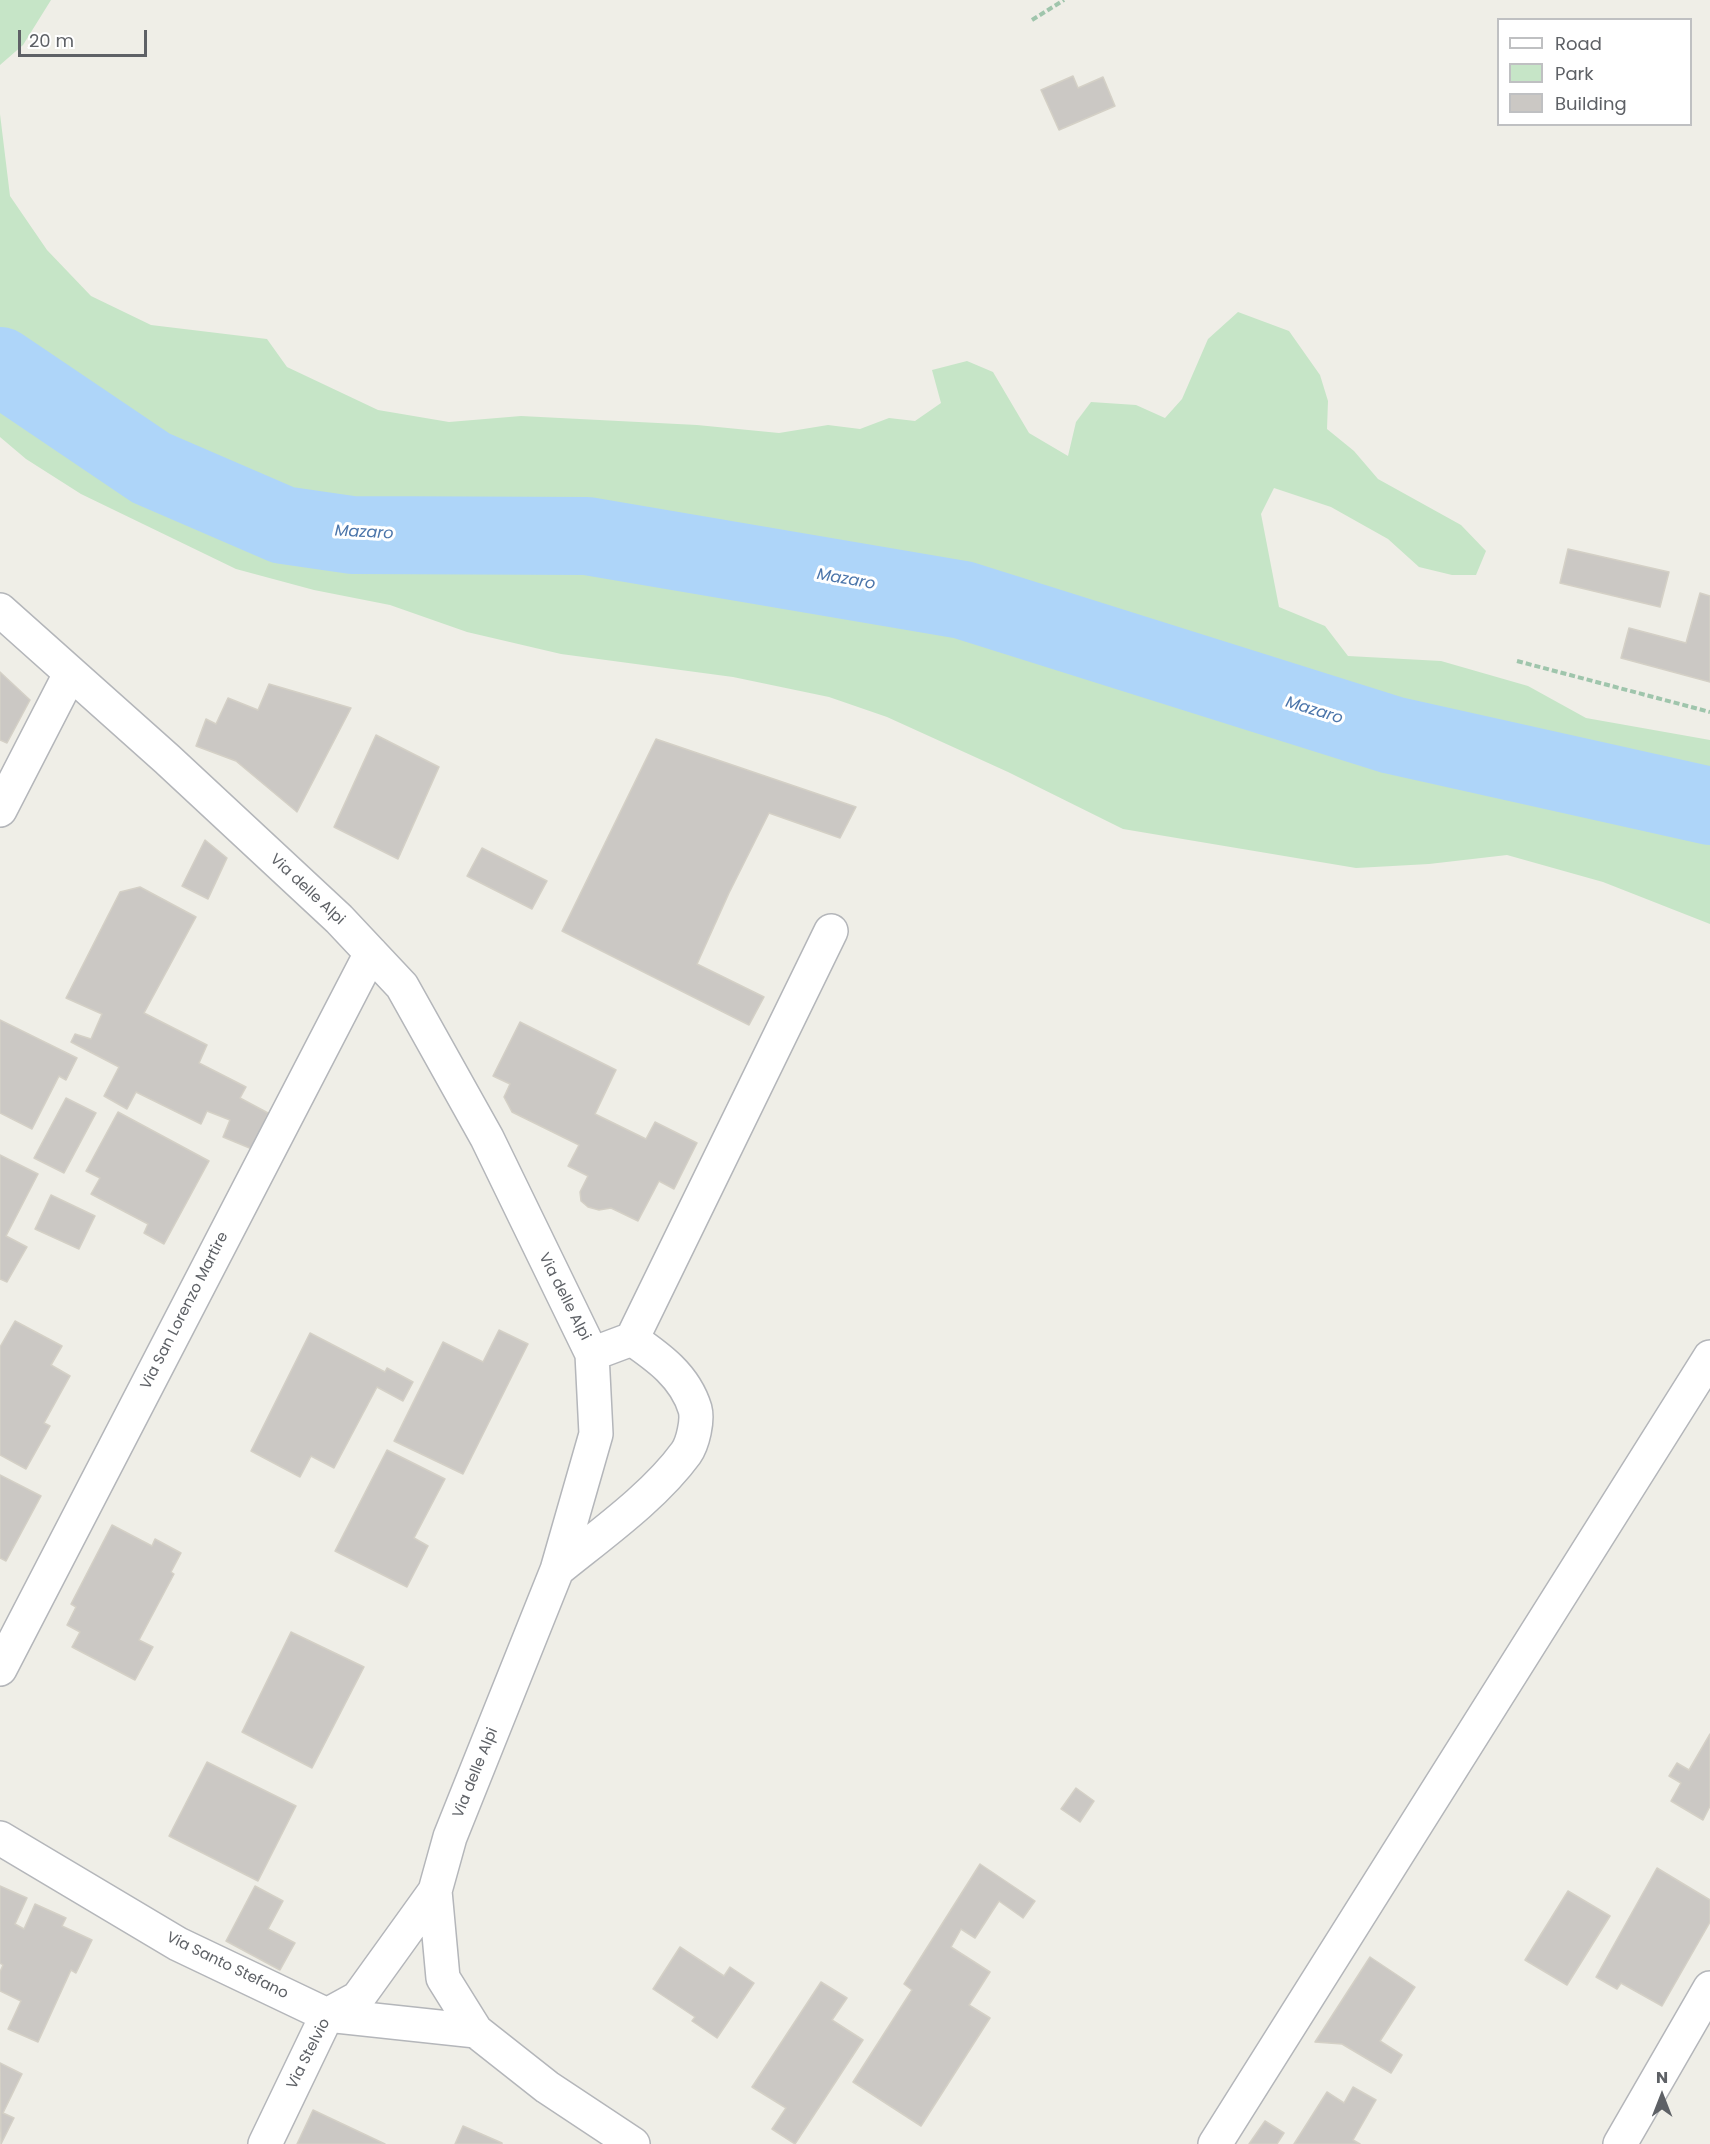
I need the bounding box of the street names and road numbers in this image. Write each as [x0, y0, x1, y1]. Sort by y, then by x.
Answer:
street label: Via delle Alpi [266, 851, 348, 929]
street label: Via San Lorenzo Martire [137, 1229, 233, 1393]
street label: Via delle Alpi [534, 1250, 594, 1344]
street label: Via delle Alpi [450, 1725, 502, 1821]
street label: Via Santo Stefano [163, 1929, 291, 2003]
street label: Via Stelvio [284, 2016, 334, 2092]

